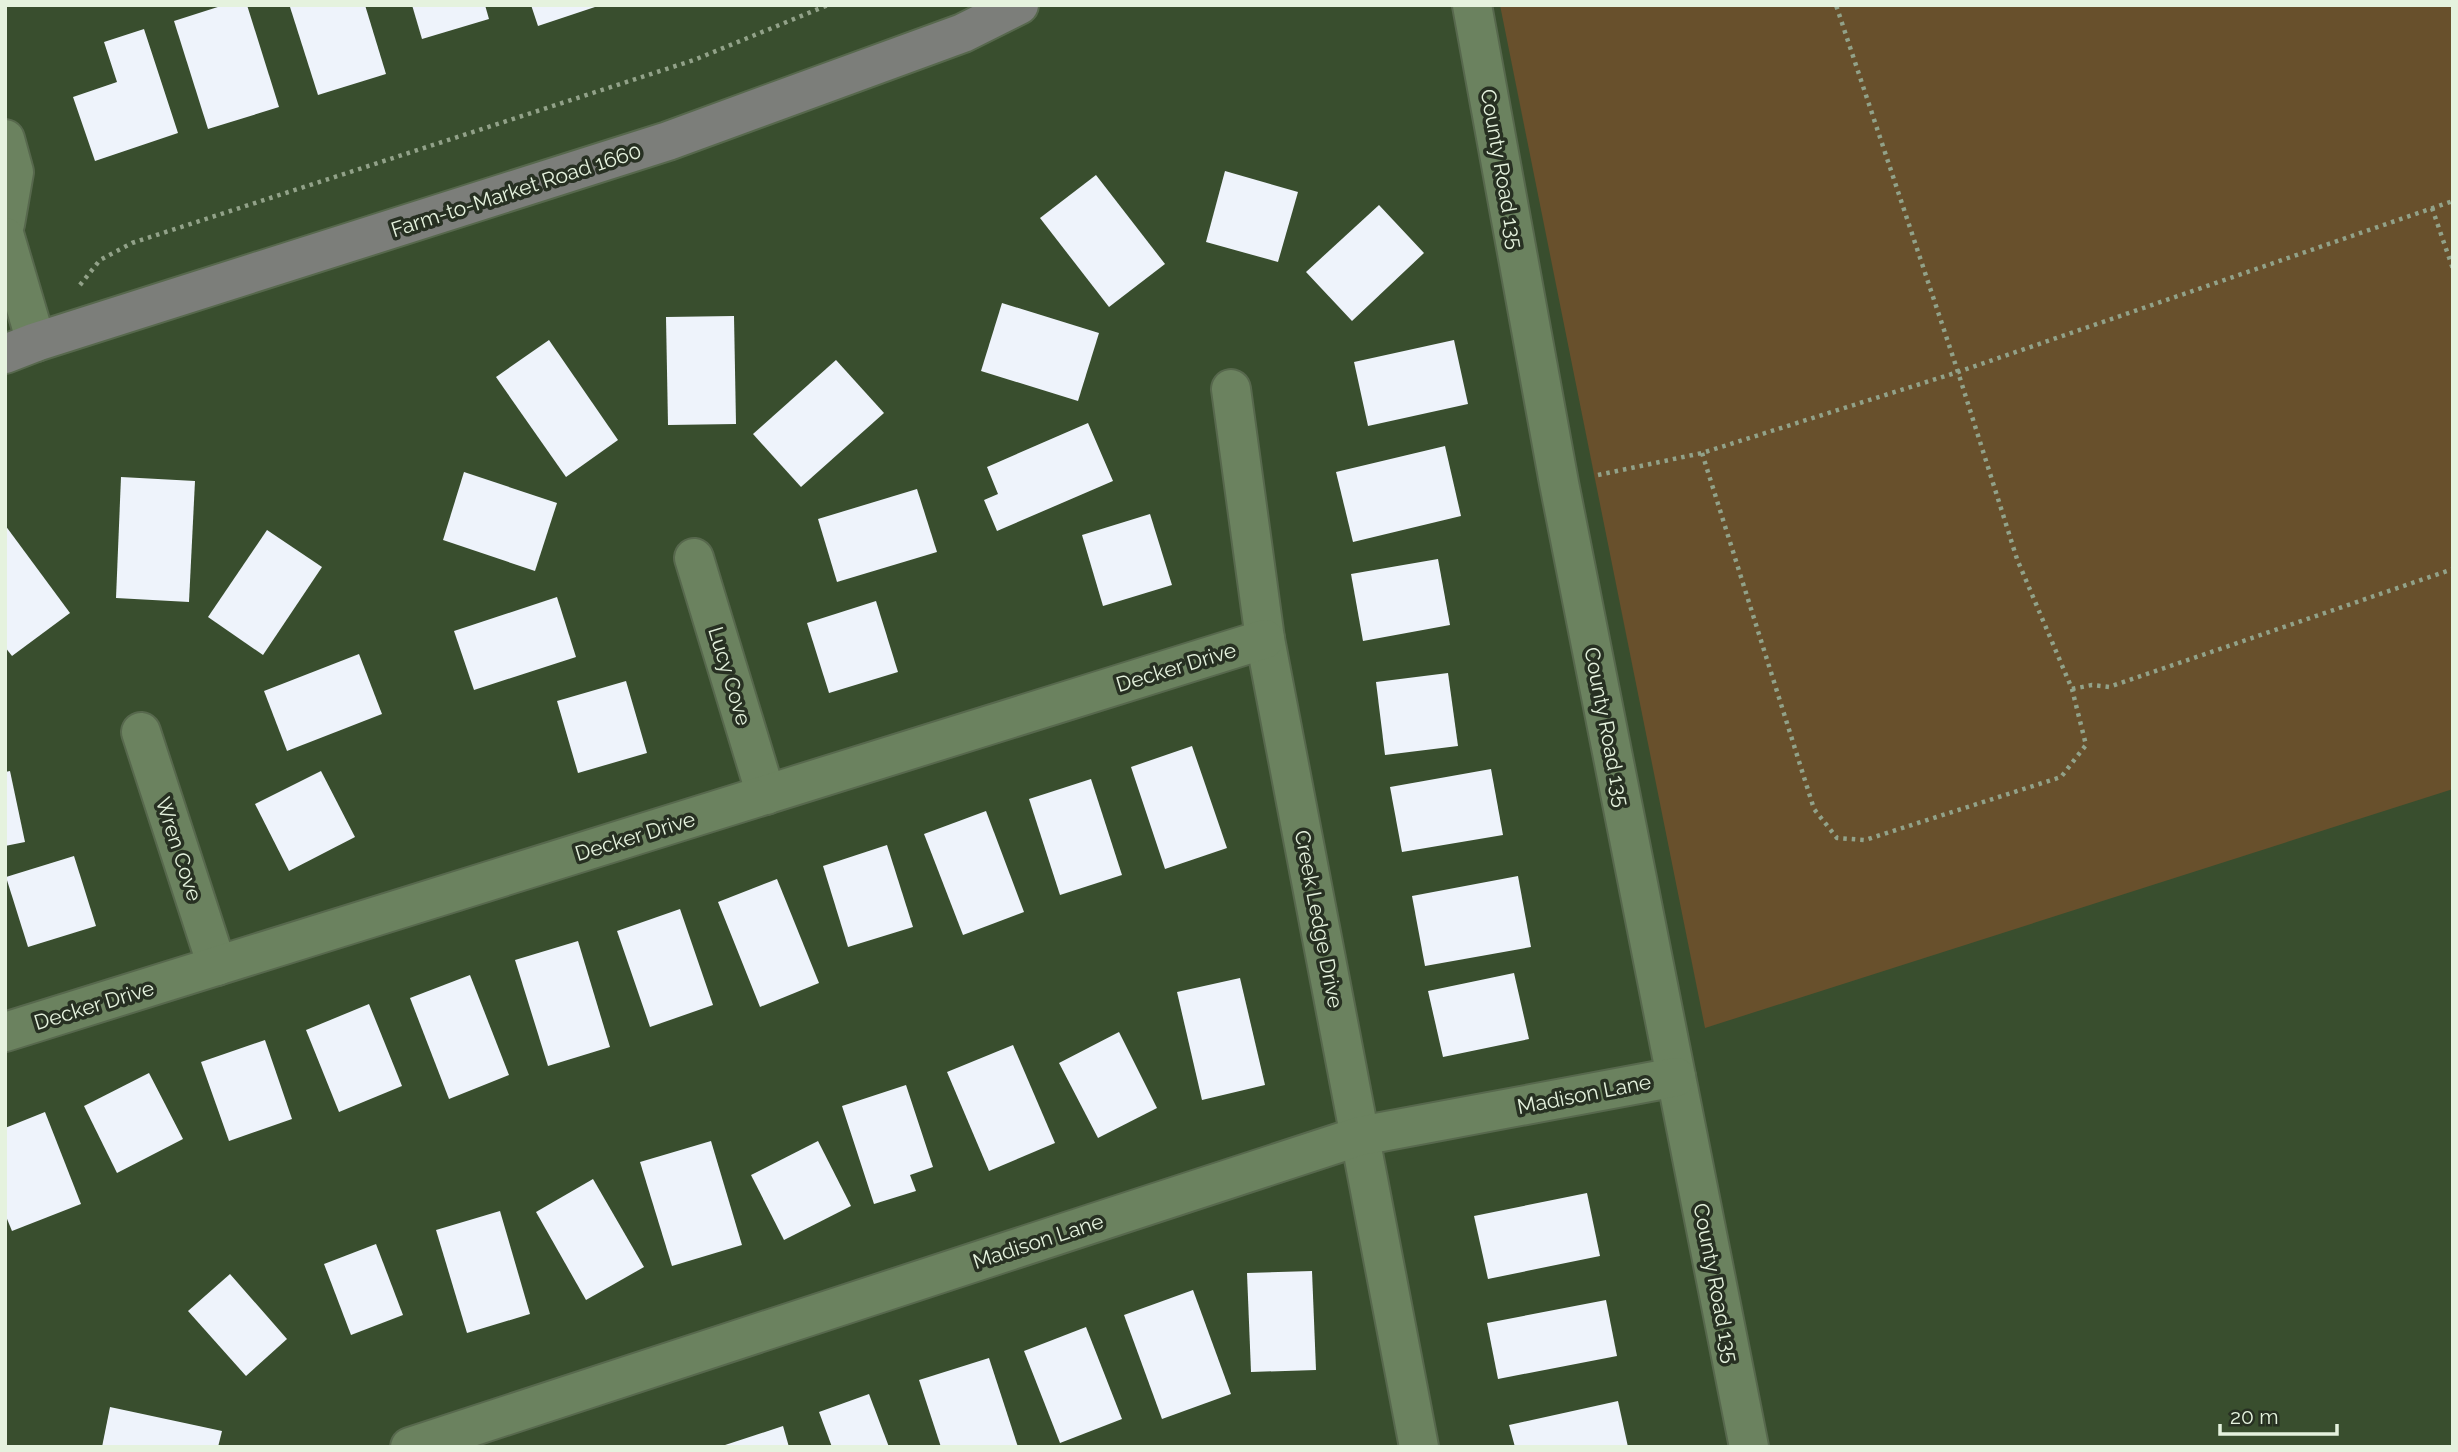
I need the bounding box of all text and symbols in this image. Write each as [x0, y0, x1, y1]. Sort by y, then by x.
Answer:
street label: County Road 135 [1476, 87, 1528, 251]
street label: Farm-to-Market Road 1660 [388, 138, 644, 242]
street label: Lucy Cove [703, 624, 757, 728]
street label: Decker Drive [1113, 637, 1239, 697]
street label: County Road 135 [1579, 645, 1635, 809]
street label: Wren Cove [150, 794, 208, 904]
street label: Decker Drive [572, 806, 698, 866]
street label: Creek Ledge Drive [1289, 828, 1349, 1010]
street label: Decker Drive [31, 975, 157, 1035]
street label: Madison Lane [1515, 1069, 1653, 1119]
street label: County Road 135 [1688, 1201, 1744, 1365]
street label: Madison Lane [970, 1208, 1106, 1274]
scale bar [2220, 1392, 2337, 1436]
text: 20 m [2230, 1404, 2278, 1429]

